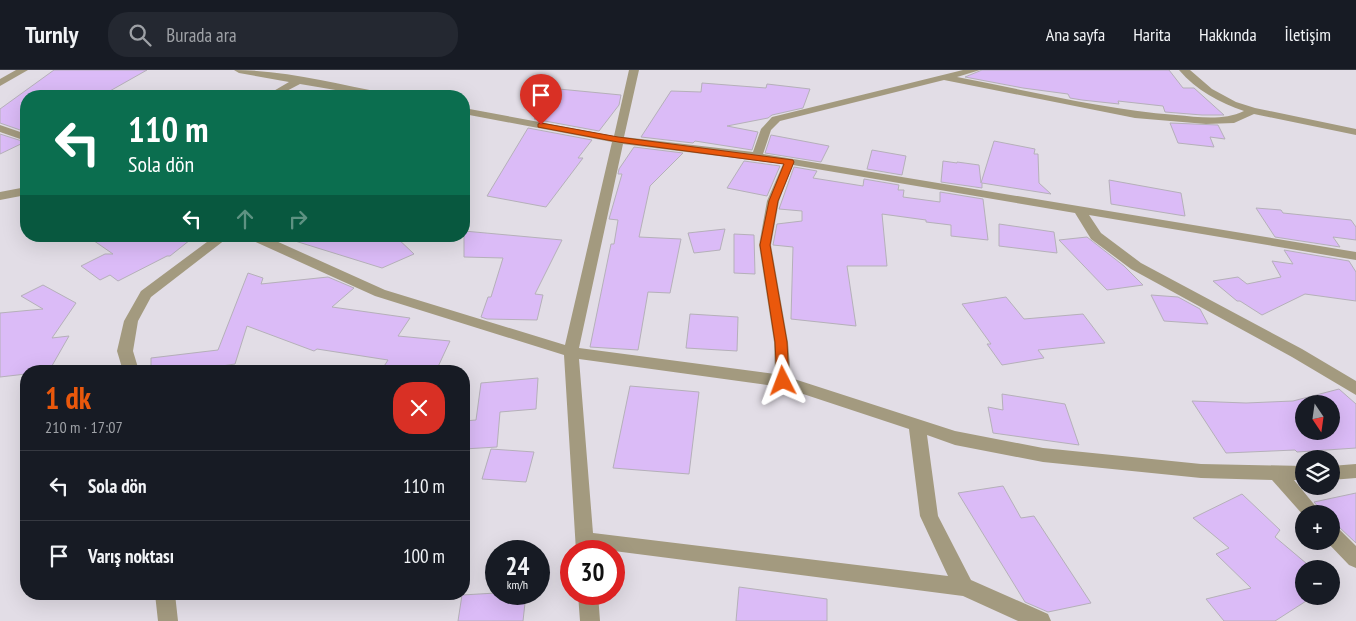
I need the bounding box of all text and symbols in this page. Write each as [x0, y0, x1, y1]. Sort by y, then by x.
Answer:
search box [108, 12, 458, 57]
text: Turnly [25, 19, 78, 50]
icon: search [126, 21, 154, 49]
text: Burada ara [166, 23, 237, 47]
text: Ana sayfa [1046, 23, 1105, 46]
text: Harita [1133, 23, 1171, 46]
text: Hakkında [1199, 23, 1257, 46]
text: İletişim [1285, 23, 1331, 46]
pin [520, 74, 562, 125]
icon: arrive [527, 81, 555, 109]
text: 110 m [128, 106, 209, 152]
icon: left [45, 110, 110, 175]
text: Sola dön [128, 150, 194, 178]
icon: left [178, 205, 206, 233]
icon: ahead [231, 205, 259, 233]
icon: right [284, 205, 312, 233]
position arrow [756, 354, 808, 406]
text: 1 dk [45, 378, 91, 417]
button: close [393, 382, 445, 434]
north arrow [1295, 395, 1340, 440]
map controls [1295, 395, 1340, 605]
text: 210 m · 17:07 [45, 417, 123, 437]
button: layers [1295, 450, 1340, 495]
icon: left [45, 472, 73, 500]
text: Sola dön [88, 474, 147, 498]
text: 110 m [403, 474, 445, 498]
button: + [1295, 505, 1340, 550]
speed limit sign: 30 [560, 540, 625, 605]
icon: arrive [45, 542, 73, 570]
text: Varış noktası [88, 544, 174, 568]
text: 100 m [403, 544, 445, 568]
text: 24 [506, 550, 529, 582]
button: − [1295, 560, 1340, 605]
text: km/h [507, 577, 528, 592]

